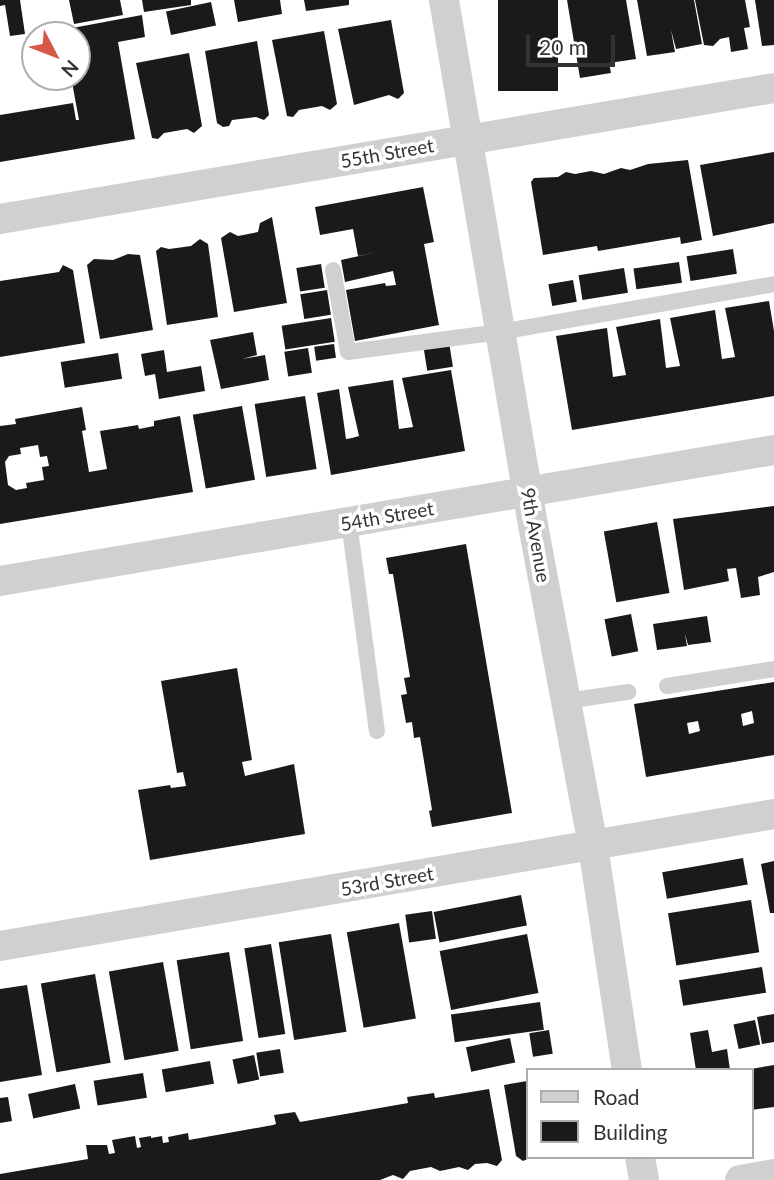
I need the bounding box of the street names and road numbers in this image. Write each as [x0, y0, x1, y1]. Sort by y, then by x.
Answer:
street label: 55th Street [339, 134, 435, 172]
street label: 9th Avenue [516, 486, 556, 584]
street label: 54th Street [339, 497, 435, 535]
street label: 53rd Street [339, 862, 435, 900]

